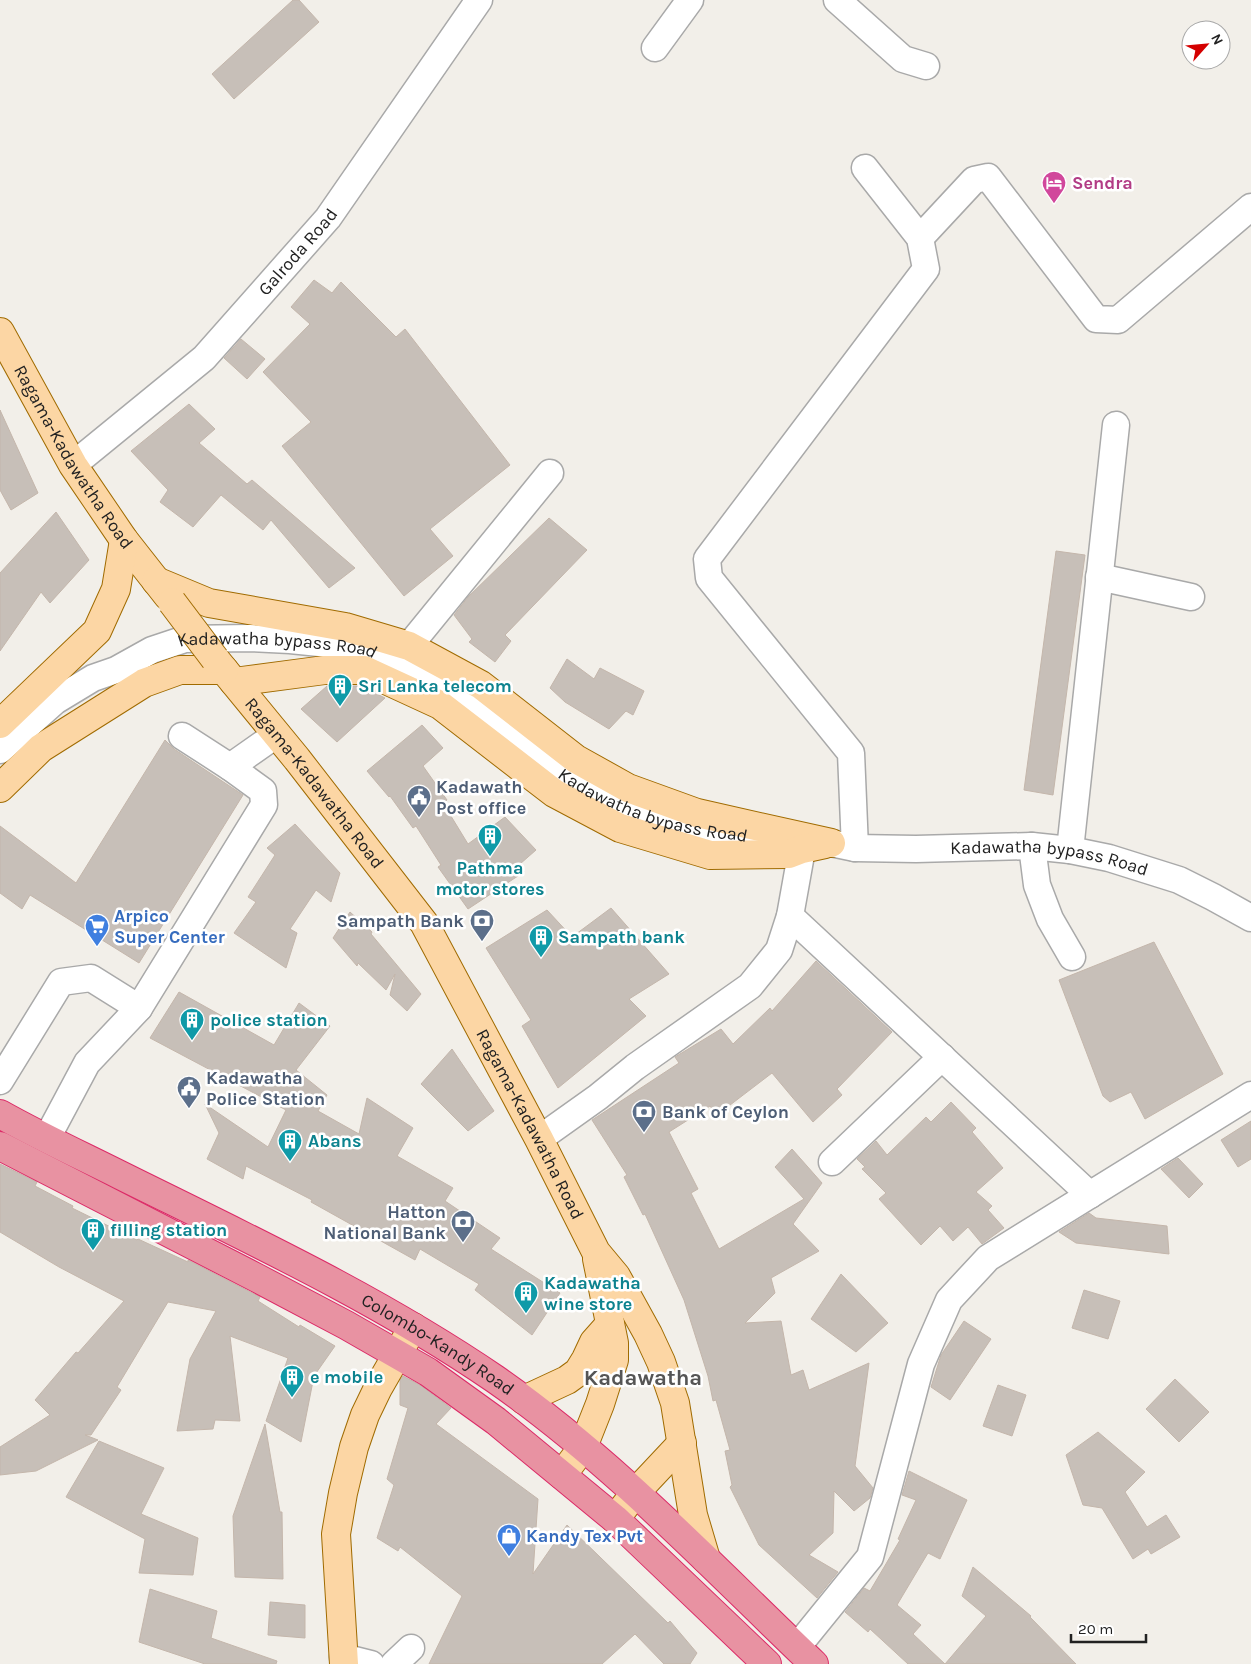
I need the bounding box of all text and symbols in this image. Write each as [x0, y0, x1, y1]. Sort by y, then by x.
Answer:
north arrow [1181, 20, 1231, 70]
text: N [1207, 31, 1227, 48]
hotel icon: Sendra [1041, 170, 1067, 204]
place label: Sendra [1072, 172, 1133, 194]
street label: Galroda Road [254, 204, 342, 300]
street label: Ragama-Kadawatha Road [9, 361, 138, 553]
street label: Kadawatha bypass Road [174, 627, 381, 663]
building icon: Sri Lanka telecom [327, 673, 353, 707]
place label: Sri Lanka telecom [358, 675, 512, 697]
street label: Ragama-Kadawatha Road [240, 693, 389, 873]
street label: Kadawatha bypass Road [554, 763, 750, 847]
place label: Kadawath Post office [436, 776, 526, 819]
public building icon: Kadawath Post office [406, 784, 432, 818]
building icon: Pathma motor stores [477, 823, 503, 857]
street label: Kadawatha bypass Road [950, 835, 1151, 881]
place label: Pathma motor stores [435, 857, 545, 900]
place label: Arpico Super Center [114, 905, 225, 948]
bank icon: Sampath Bank [469, 908, 495, 942]
place label: Sampath Bank [336, 910, 464, 932]
supermarket icon: Arpico Super Center [84, 913, 110, 947]
building icon: Sampath bank [528, 924, 554, 958]
place label: Sampath bank [558, 926, 685, 948]
building icon: police station [179, 1007, 205, 1041]
place label: police station [210, 1009, 328, 1031]
street label: Ragama-Kadawatha Road [471, 1025, 589, 1223]
place label: Kadawatha Police Station [206, 1067, 325, 1110]
public building icon: Kadawatha Police Station [176, 1075, 202, 1109]
bank icon: Bank of Ceylon [631, 1099, 657, 1133]
place label: Bank of Ceylon [662, 1101, 789, 1123]
building icon: Abans [277, 1128, 303, 1162]
place label: Abans [308, 1130, 362, 1152]
place label: Hatton National Bank [324, 1201, 446, 1244]
bank icon: Hatton National Bank [450, 1209, 476, 1243]
building icon: filling station [80, 1217, 106, 1251]
place label: filling station [110, 1219, 227, 1241]
place label: Kadawatha wine store [544, 1272, 641, 1315]
building icon: Kadawatha wine store [513, 1280, 539, 1314]
street label: Colombo-Kandy Road [358, 1289, 519, 1400]
building icon: e mobile [279, 1364, 305, 1398]
district label: Kadawatha [584, 1365, 702, 1391]
place label: e mobile [310, 1366, 383, 1388]
shop icon: Kandy Tex Pvt [496, 1523, 522, 1557]
place label: Kandy Tex Pvt [526, 1525, 643, 1547]
scale bar [1071, 1612, 1146, 1644]
text: 20 m [1078, 1620, 1113, 1638]

